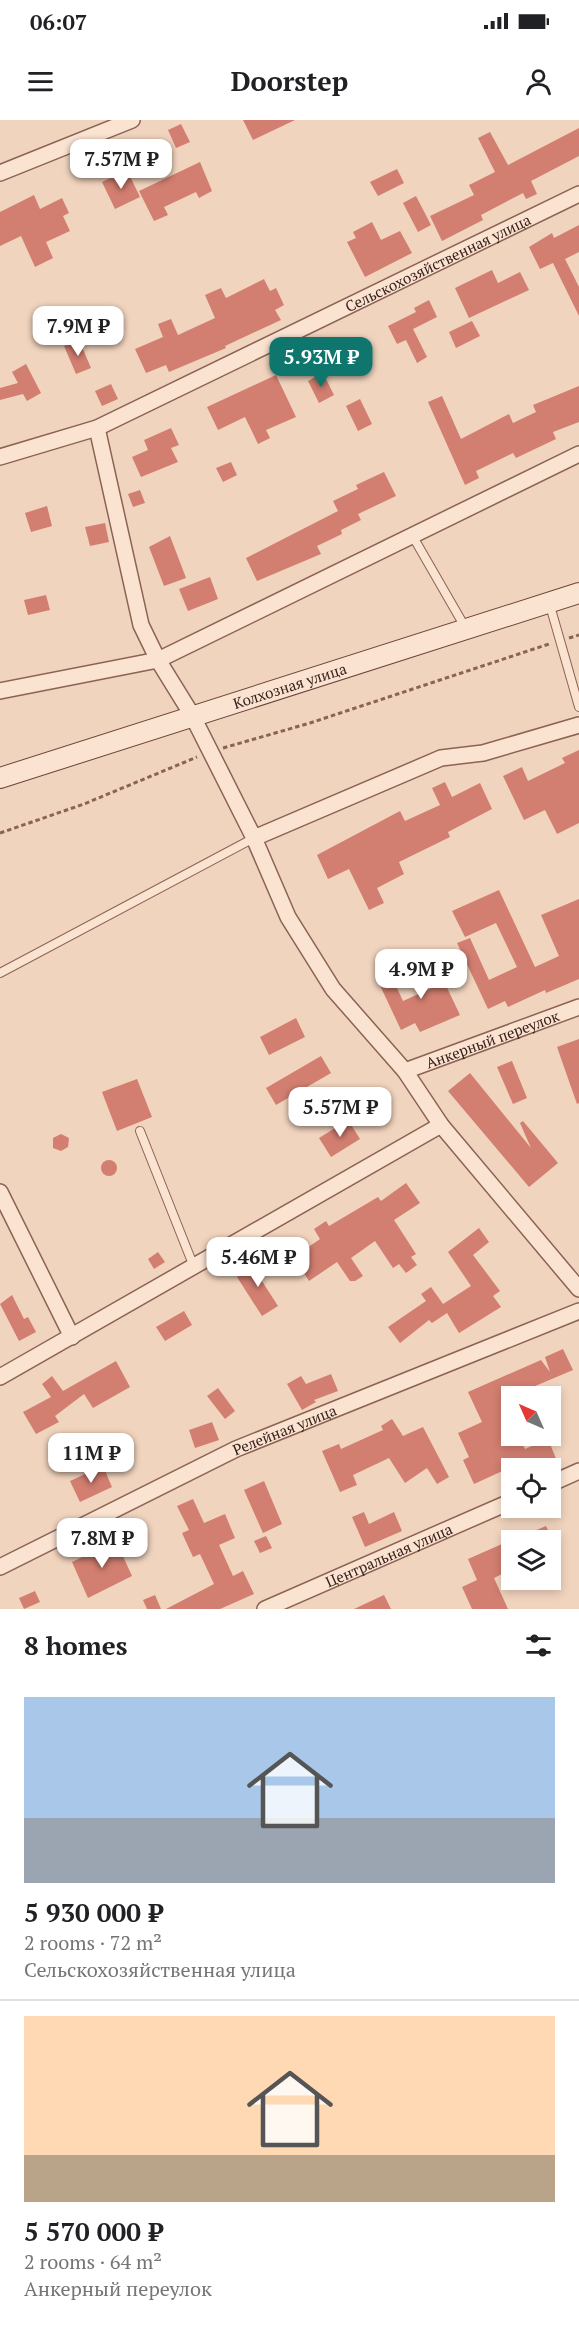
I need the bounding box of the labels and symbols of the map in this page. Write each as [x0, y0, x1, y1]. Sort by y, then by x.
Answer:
pin: 7.57M ₽ [66, 139, 176, 190]
street label: Сельскохозяйственная улица [342, 209, 534, 316]
pin: 7.9M ₽ [29, 306, 127, 357]
pin: 5.93M ₽ [266, 337, 376, 388]
street label: Колхозная улица [230, 658, 349, 713]
pin: 4.9M ₽ [372, 949, 470, 1000]
street label: Анкерный переулок [423, 1005, 563, 1073]
pin: 5.57M ₽ [285, 1087, 395, 1138]
pin: 5.46M ₽ [203, 1237, 313, 1288]
north arrow [501, 1386, 561, 1446]
street label: Релейная улица [229, 1399, 340, 1459]
pin: 11M ₽ [49, 1433, 133, 1484]
pin: 7.8M ₽ [53, 1518, 151, 1569]
street label: Центральная улица [322, 1518, 456, 1591]

